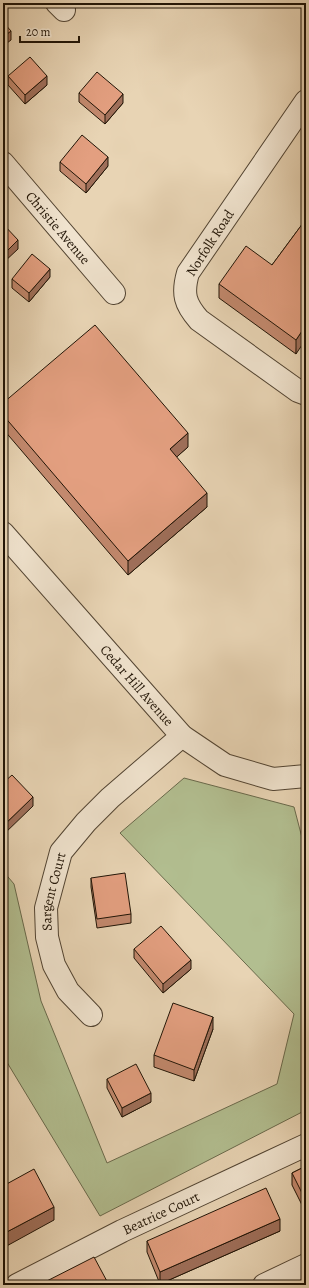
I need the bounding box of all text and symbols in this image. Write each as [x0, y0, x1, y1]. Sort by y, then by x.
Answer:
scale bar [20, 18, 79, 44]
text: 20 m [26, 24, 50, 40]
street label: Christie Avenue [22, 187, 95, 268]
street label: Norfolk Road [181, 206, 239, 280]
street label: Cedar Hill Avenue [96, 640, 178, 730]
street label: Sargent Court [36, 850, 70, 931]
street label: Beatrice Court [119, 1187, 203, 1239]

